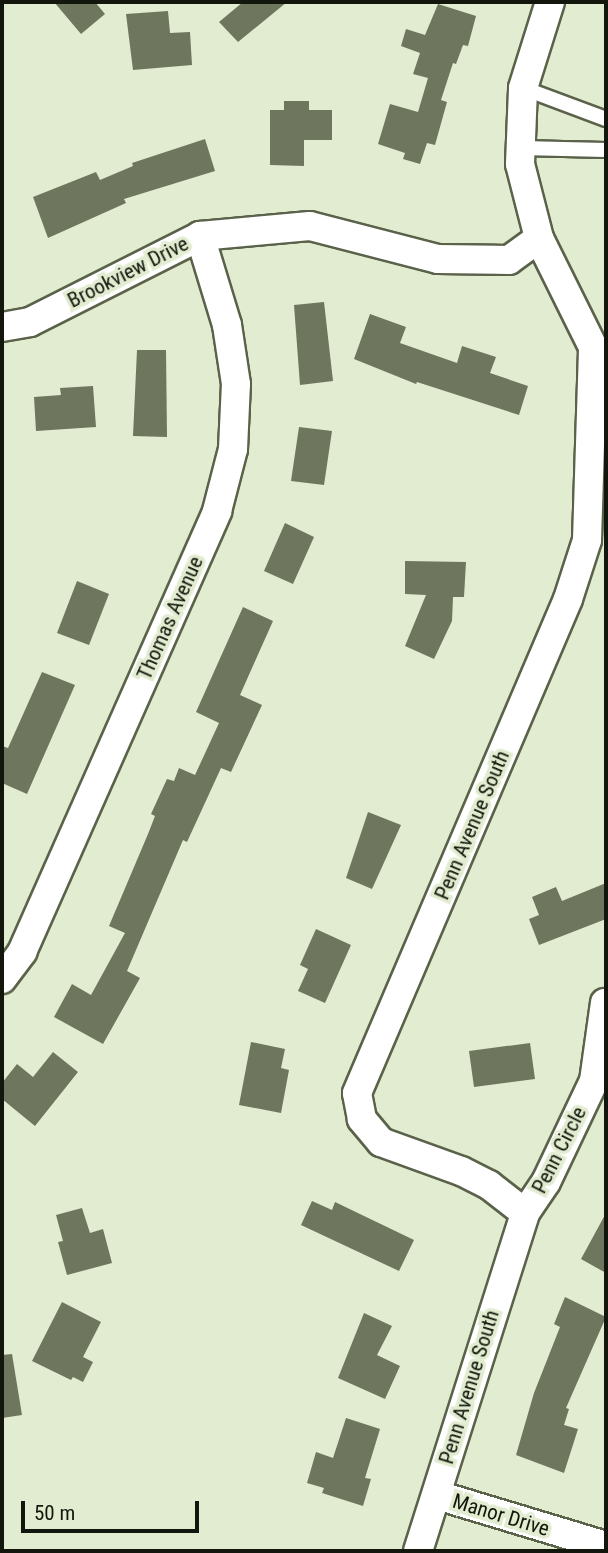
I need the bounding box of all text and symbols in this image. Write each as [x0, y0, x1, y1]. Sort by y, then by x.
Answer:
street label: Brookview Drive [63, 231, 193, 313]
street label: Thomas Avenue [132, 552, 208, 684]
street label: Penn Avenue South [429, 747, 515, 903]
street label: Penn Circle [526, 1102, 592, 1198]
street label: Penn Avenue South [434, 1307, 504, 1467]
scale bar [24, 1486, 203, 1530]
street label: Manor Drive [450, 1488, 552, 1542]
text: 50 m [34, 1501, 75, 1525]

